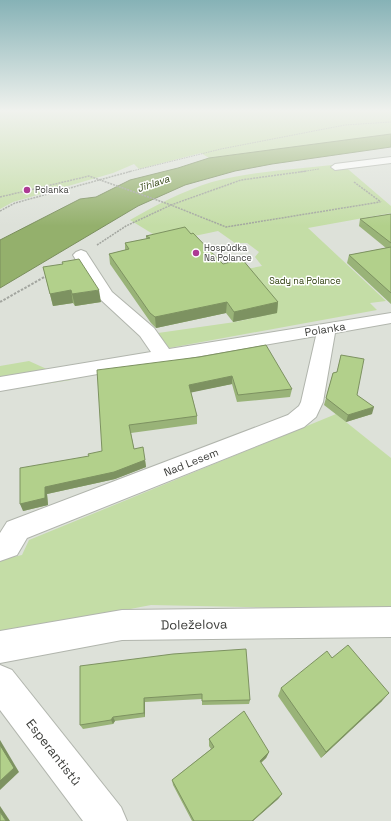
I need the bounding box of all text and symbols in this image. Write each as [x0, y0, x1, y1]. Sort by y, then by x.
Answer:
water label: Jihlava [135, 172, 171, 195]
place label: Polanka [35, 184, 69, 196]
marker: Polanka [22, 185, 32, 195]
place label: Hospůdka Na Polance [204, 242, 252, 264]
marker: Hospůdka Na Polance [191, 248, 201, 258]
park label: Sady na Polance [269, 275, 341, 287]
street label: Polanka [304, 319, 347, 339]
street label: Nad Lesem [162, 445, 220, 479]
street label: Doleželova [160, 615, 228, 634]
street label: Esperantistů [22, 716, 85, 789]

